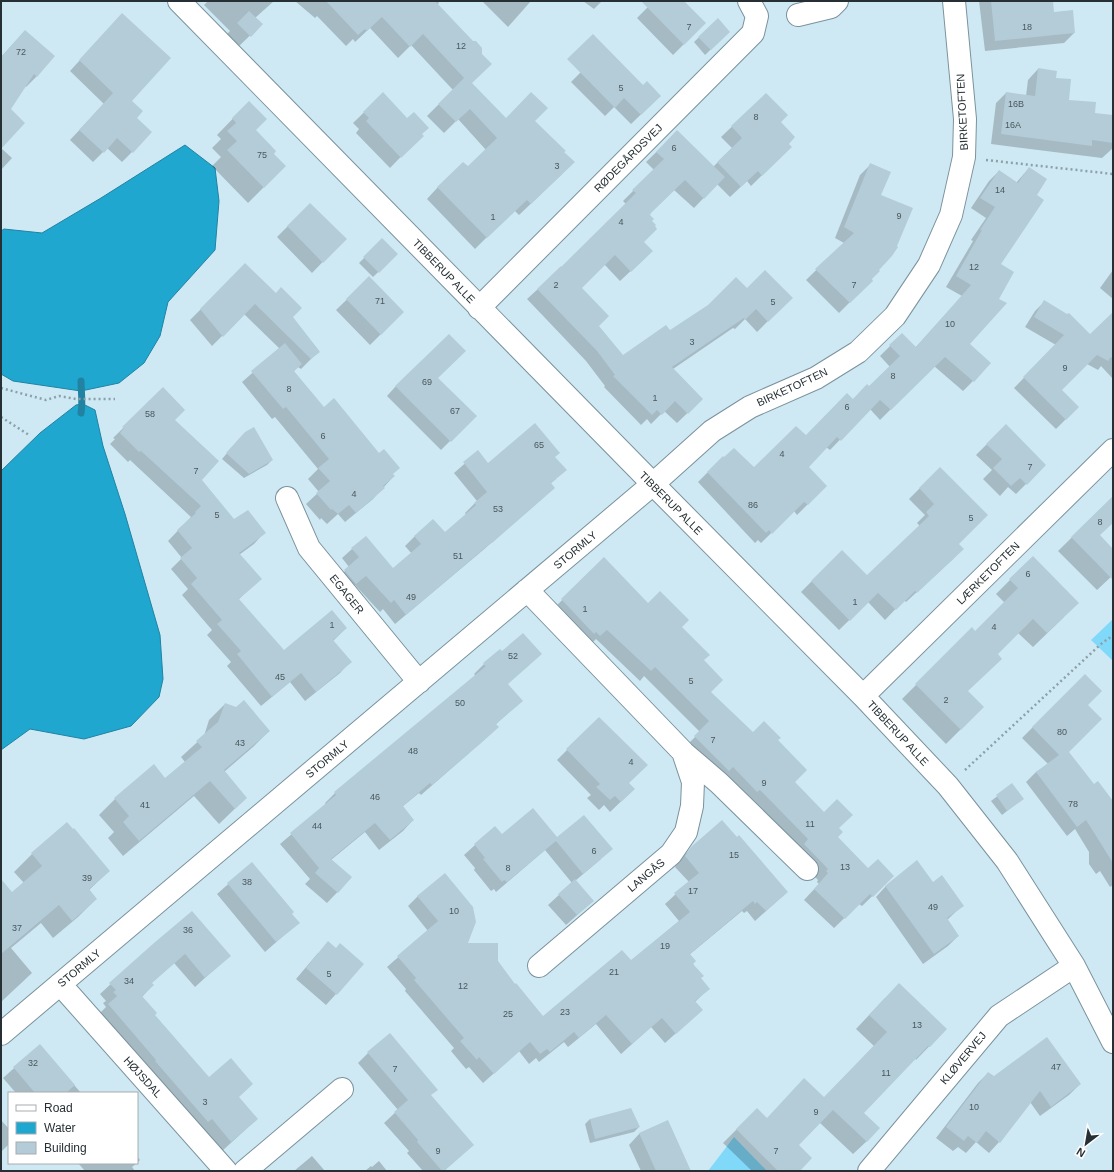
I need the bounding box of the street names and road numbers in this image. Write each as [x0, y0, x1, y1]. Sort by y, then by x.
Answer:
street label: BIRKETOFTEN [954, 73, 970, 151]
street label: RØDEGÅRDSVEJ [592, 122, 664, 194]
street label: TIBBERUP ALLE [410, 237, 478, 305]
street label: BIRKETOFTEN [755, 365, 829, 409]
street label: TIBBERUP ALLE [637, 469, 705, 537]
street label: STORMLY [551, 528, 599, 571]
street label: LÆRKETOFTEN [954, 539, 1022, 607]
street label: EGAGER [328, 572, 367, 616]
street label: TIBBERUP ALLE [865, 698, 931, 768]
street label: STORMLY [303, 737, 351, 780]
street label: LANGÅS [625, 856, 667, 894]
street label: STORMLY [55, 946, 103, 989]
street label: KLØVERVEJ [938, 1029, 988, 1087]
street label: HØJSDAL [122, 1054, 164, 1100]

